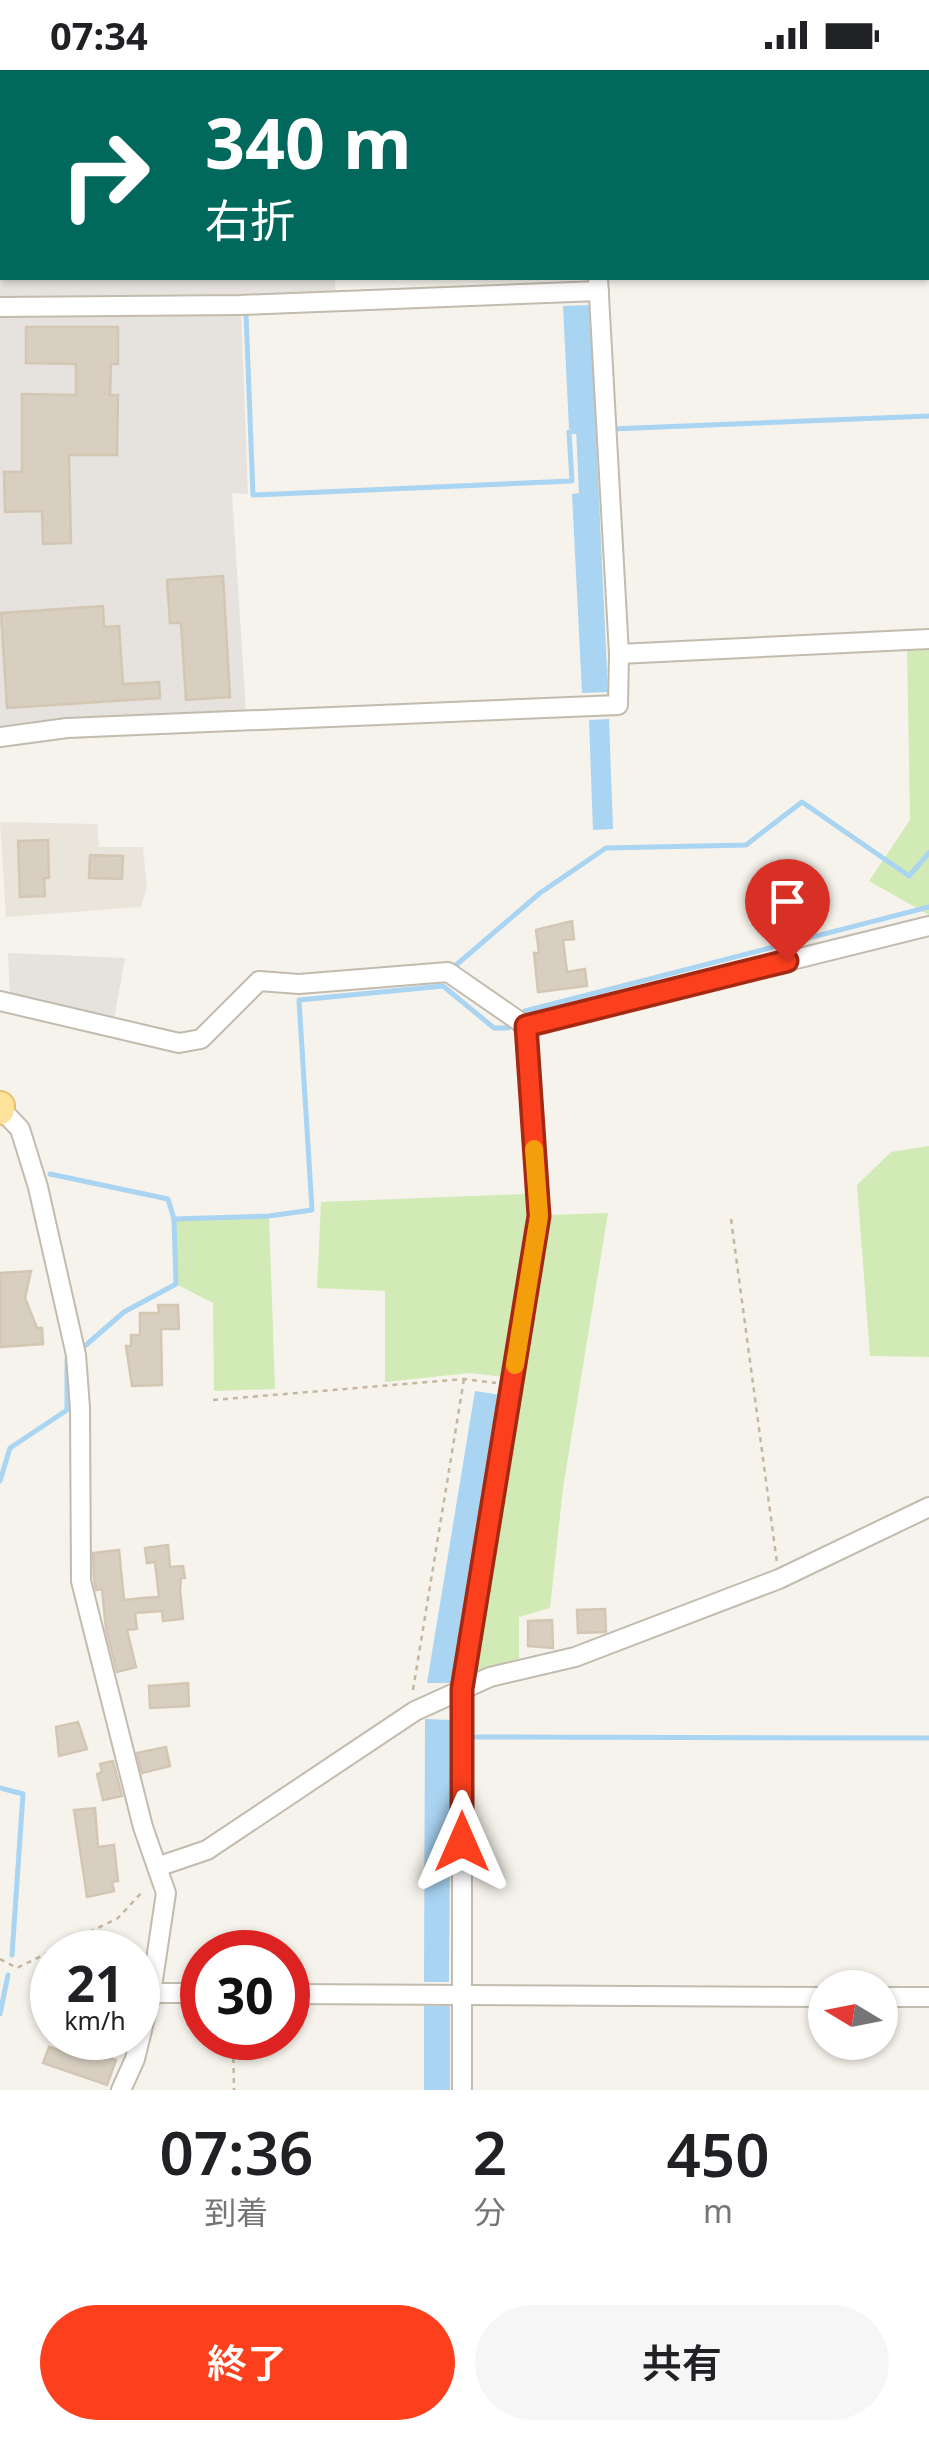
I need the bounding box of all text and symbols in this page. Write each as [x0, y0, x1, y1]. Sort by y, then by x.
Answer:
text: 07:34 [50, 9, 148, 61]
text: 340 m [205, 94, 412, 190]
icon: right [40, 110, 170, 240]
text: 右折 [205, 189, 295, 250]
pin [745, 859, 830, 962]
icon: arrive [760, 874, 815, 929]
position arrow [410, 1790, 514, 1894]
speed limit sign: 30 [180, 1930, 310, 2060]
text: 21 [66, 1949, 124, 2017]
north arrow [808, 1970, 898, 2060]
map controls [808, 1970, 898, 2060]
text: km/h [64, 2003, 126, 2037]
text: 07:36 [159, 2111, 313, 2193]
text: 2 [473, 2111, 507, 2193]
text: 450 [667, 2113, 770, 2195]
text: m [703, 2189, 733, 2232]
text: 到着 [204, 2190, 268, 2233]
text: 分 [474, 2190, 506, 2233]
button: 終了 [40, 2305, 455, 2420]
button: 共有 [475, 2305, 889, 2420]

